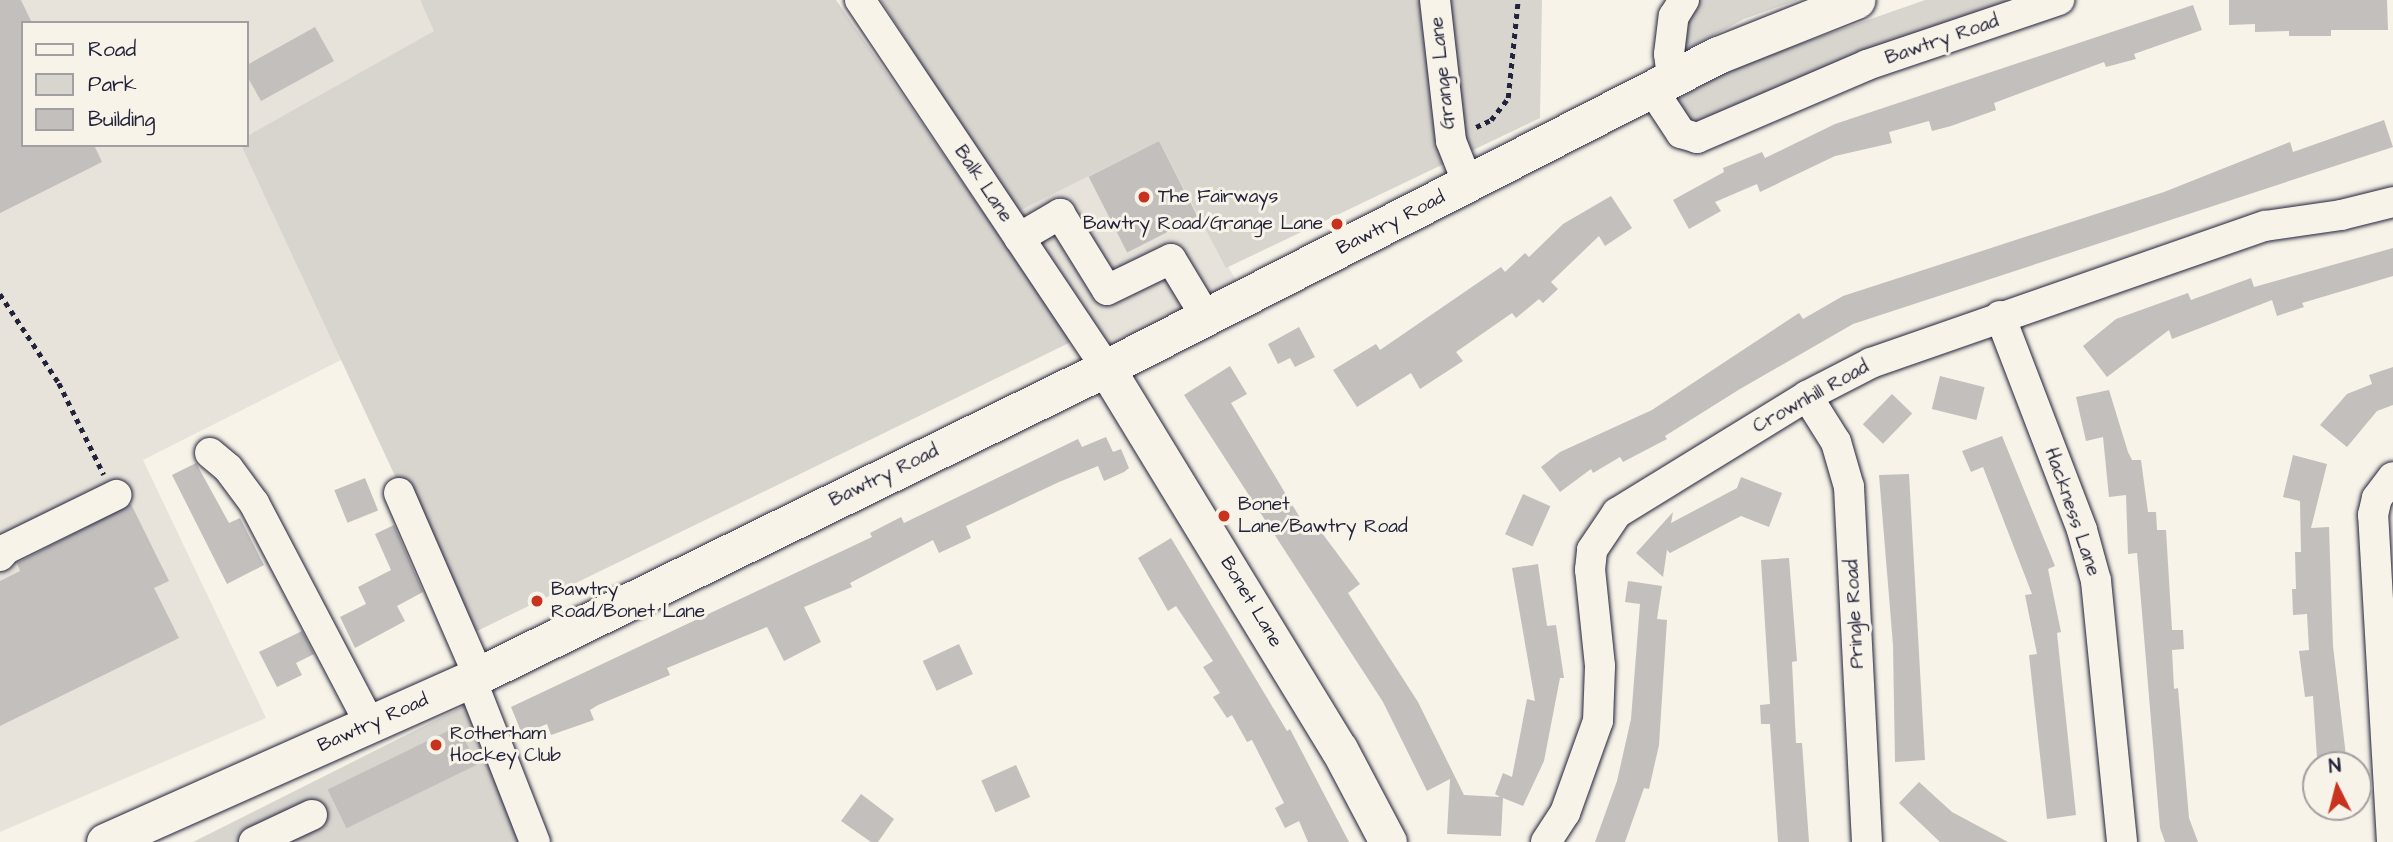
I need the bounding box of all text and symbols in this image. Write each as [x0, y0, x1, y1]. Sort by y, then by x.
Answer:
street label: Bawtry Road [1882, 10, 2002, 70]
street label: Grange Lane [1426, 16, 1460, 130]
legend [21, 21, 248, 147]
text: Road [88, 35, 136, 64]
text: Park [88, 70, 137, 99]
text: Building [88, 105, 155, 134]
street label: Balk Lane [949, 141, 1017, 227]
place label: The Fairways [1158, 186, 1278, 208]
street label: Bawtry Road [1333, 186, 1449, 260]
marker: The Fairways [1136, 189, 1152, 205]
place label: Bawtry Road/Grange Lane [1083, 213, 1323, 235]
marker: Bawtry Road/Grange Lane [1329, 216, 1345, 232]
street label: Crownhill Road [1749, 356, 1873, 438]
street label: Bawtry Road [826, 440, 942, 512]
street label: Hackness Lane [2039, 445, 2105, 579]
place label: Bonet Lane/Bawtry Road [1238, 494, 1408, 538]
marker: Bonet Lane/Bawtry Road [1216, 508, 1232, 524]
street label: Bonet Lane [1215, 552, 1287, 652]
street label: Pringle Road [1841, 559, 1869, 669]
place label: Bawtry Road/Bonet Lane [551, 579, 705, 623]
marker: Bawtry Road/Bonet Lane [529, 593, 545, 609]
street label: Bawtry Road [314, 689, 432, 757]
place label: Rotherham Hockey Club [450, 723, 561, 767]
marker: Rotherham Hockey Club [428, 737, 444, 753]
north arrow [2302, 751, 2372, 821]
text: N [2328, 753, 2342, 781]

